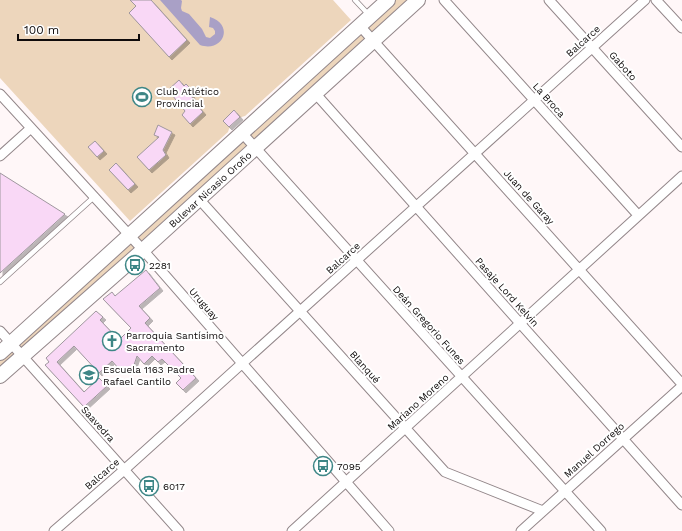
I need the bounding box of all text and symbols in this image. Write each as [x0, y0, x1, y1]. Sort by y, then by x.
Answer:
scale bar [18, 16, 139, 42]
text: 100 m [24, 23, 59, 37]
street label: Balcarce [564, 23, 602, 59]
street label: Gaboto [607, 49, 639, 83]
street label: La Broca [531, 81, 568, 120]
sports icon: Club Atlético Provincial [131, 86, 153, 108]
place label: Club Atlético Provincial [156, 86, 219, 109]
street label: Bulevar Nicasio Oroño [166, 149, 253, 229]
street label: Juan de Garay [502, 167, 557, 227]
street label: Balcarce [324, 240, 362, 276]
bus stop icon: 2281 [124, 254, 146, 276]
street label: Pasaje Lord Kelvin [473, 255, 541, 329]
place label: 2281 [149, 260, 171, 271]
street label: Deán Gregorio Funes [391, 284, 467, 366]
street label: Uruguay [187, 286, 222, 323]
church icon: Parroquia Santísimo Sacramento [101, 330, 123, 352]
place label: Parroquia Santísimo Sacramento [126, 330, 224, 353]
street label: Blanqué [348, 349, 383, 386]
school or university icon: Escuela 1163 Padre Rafael Cantilo [78, 364, 100, 386]
place label: Escuela 1163 Padre Rafael Cantilo [103, 364, 195, 387]
street label: Mariano Moreno [385, 372, 451, 432]
street label: Saavedra [79, 404, 117, 444]
street label: Manuel Dorrego [562, 420, 626, 480]
bus stop icon: 7095 [312, 455, 334, 477]
street label: Balcarce [83, 456, 122, 492]
place label: 7095 [337, 461, 361, 472]
bus stop icon: 6017 [138, 475, 160, 497]
place label: 6017 [163, 481, 185, 492]

